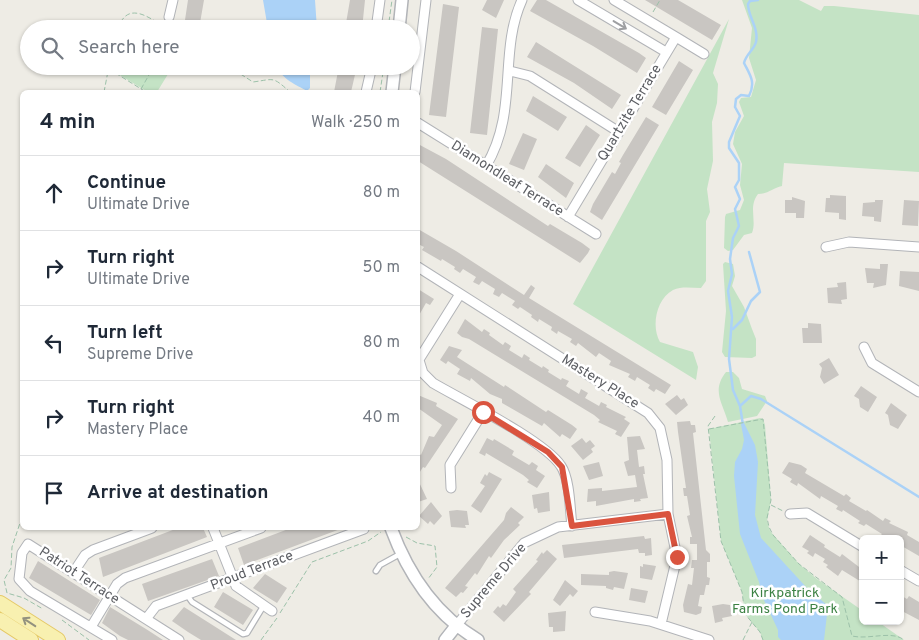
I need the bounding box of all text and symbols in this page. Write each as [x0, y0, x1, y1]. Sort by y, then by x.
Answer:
search box [20, 20, 420, 75]
one-way arrow [613, 20, 628, 30]
icon: search [38, 34, 66, 62]
text: Search here [78, 36, 180, 60]
street label: Quartzite Terrace [594, 61, 666, 165]
text: 4 min [40, 109, 96, 136]
text: Walk · 250 m [311, 113, 400, 133]
street label: Diamondleaf Terrace [448, 137, 566, 221]
text: Continue [87, 171, 166, 195]
icon: ahead [40, 179, 68, 207]
text: 80 m [363, 183, 400, 203]
text: Ultimate Drive [87, 195, 190, 215]
text: Turn right [87, 246, 175, 270]
icon: right [40, 254, 68, 282]
text: 50 m [363, 258, 400, 278]
text: Ultimate Drive [87, 270, 190, 290]
text: Turn left [87, 321, 163, 345]
icon: left [40, 329, 68, 357]
text: 80 m [363, 333, 400, 353]
text: Supreme Drive [87, 345, 193, 365]
street label: Mastery Place [558, 351, 642, 413]
text: Turn right [87, 396, 175, 420]
route start [472, 401, 495, 424]
icon: right [40, 404, 68, 432]
text: 40 m [362, 408, 400, 428]
text: Mastery Place [87, 420, 188, 440]
icon: arrive [40, 479, 68, 507]
text: Arrive at destination [87, 481, 268, 505]
map controls [859, 535, 904, 625]
button: + [859, 535, 904, 580]
street label: Supreme Drive [458, 540, 530, 622]
street label: Patriot Terrace [36, 544, 122, 608]
route end [666, 546, 689, 569]
street label: Proud Terrace [208, 547, 296, 595]
button: − [859, 580, 904, 625]
park label: Kirkpatrick Farms Pond Park [732, 585, 838, 618]
one-way arrow [22, 616, 36, 627]

